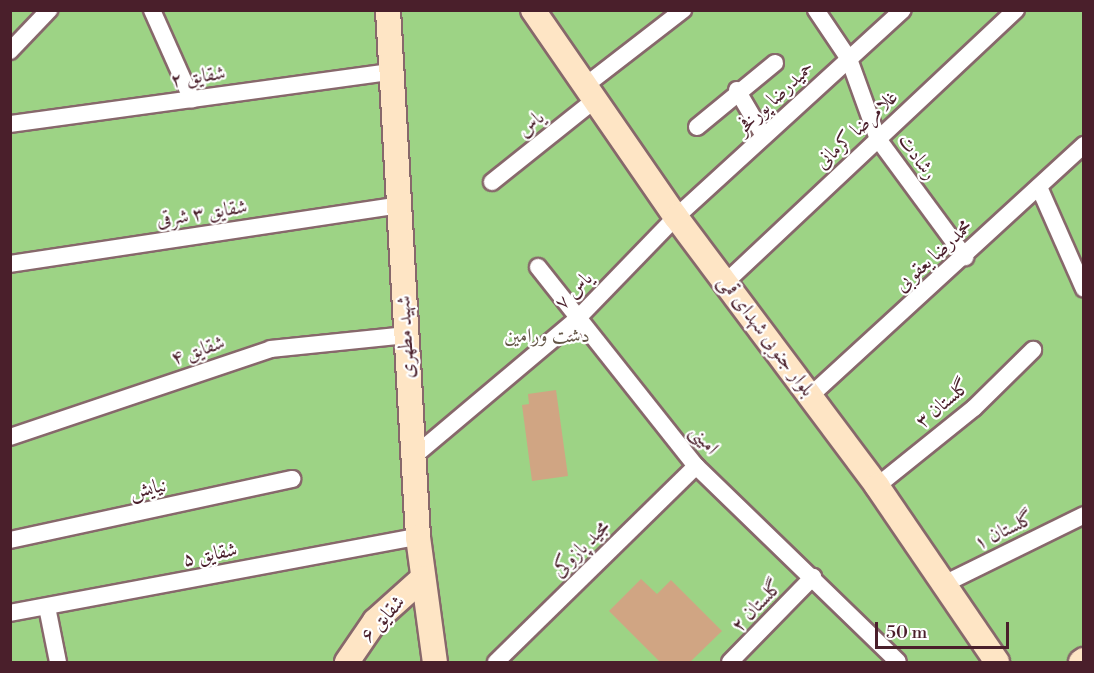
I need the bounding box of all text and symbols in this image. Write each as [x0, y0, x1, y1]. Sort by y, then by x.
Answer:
street label: حمیدرضا پورفخر [731, 56, 819, 140]
street label: شقایق ۲ [169, 61, 227, 93]
street label: غلامرضا کرمانی [811, 86, 903, 174]
street label: یاس [512, 106, 550, 142]
street label: رشادت [892, 129, 942, 185]
street label: شقایق ۳ شرقی [155, 195, 249, 233]
street label: محمدرضا یعقوبی [890, 215, 978, 297]
street label: یاس ۷ [550, 267, 598, 315]
street label: بلوار جنوبی شهدای قمی [713, 271, 819, 401]
street label: شهید مطهری [392, 295, 420, 379]
park label: دشت ورامین [504, 324, 590, 348]
street label: شقایق ۴ [168, 331, 228, 371]
street label: گلستان ۳ [911, 374, 975, 434]
street label: امینی [685, 420, 723, 460]
street label: نیایش [127, 473, 169, 505]
street label: گلستان ۱ [970, 506, 1038, 556]
street label: مجید پازوکی [547, 515, 615, 583]
street label: شقایق ۵ [181, 538, 239, 572]
street label: گلستان ۲ [726, 575, 788, 637]
street label: شقایق ۶ [355, 591, 411, 647]
scale bar [878, 610, 1012, 648]
text: 50 m [886, 621, 927, 644]

